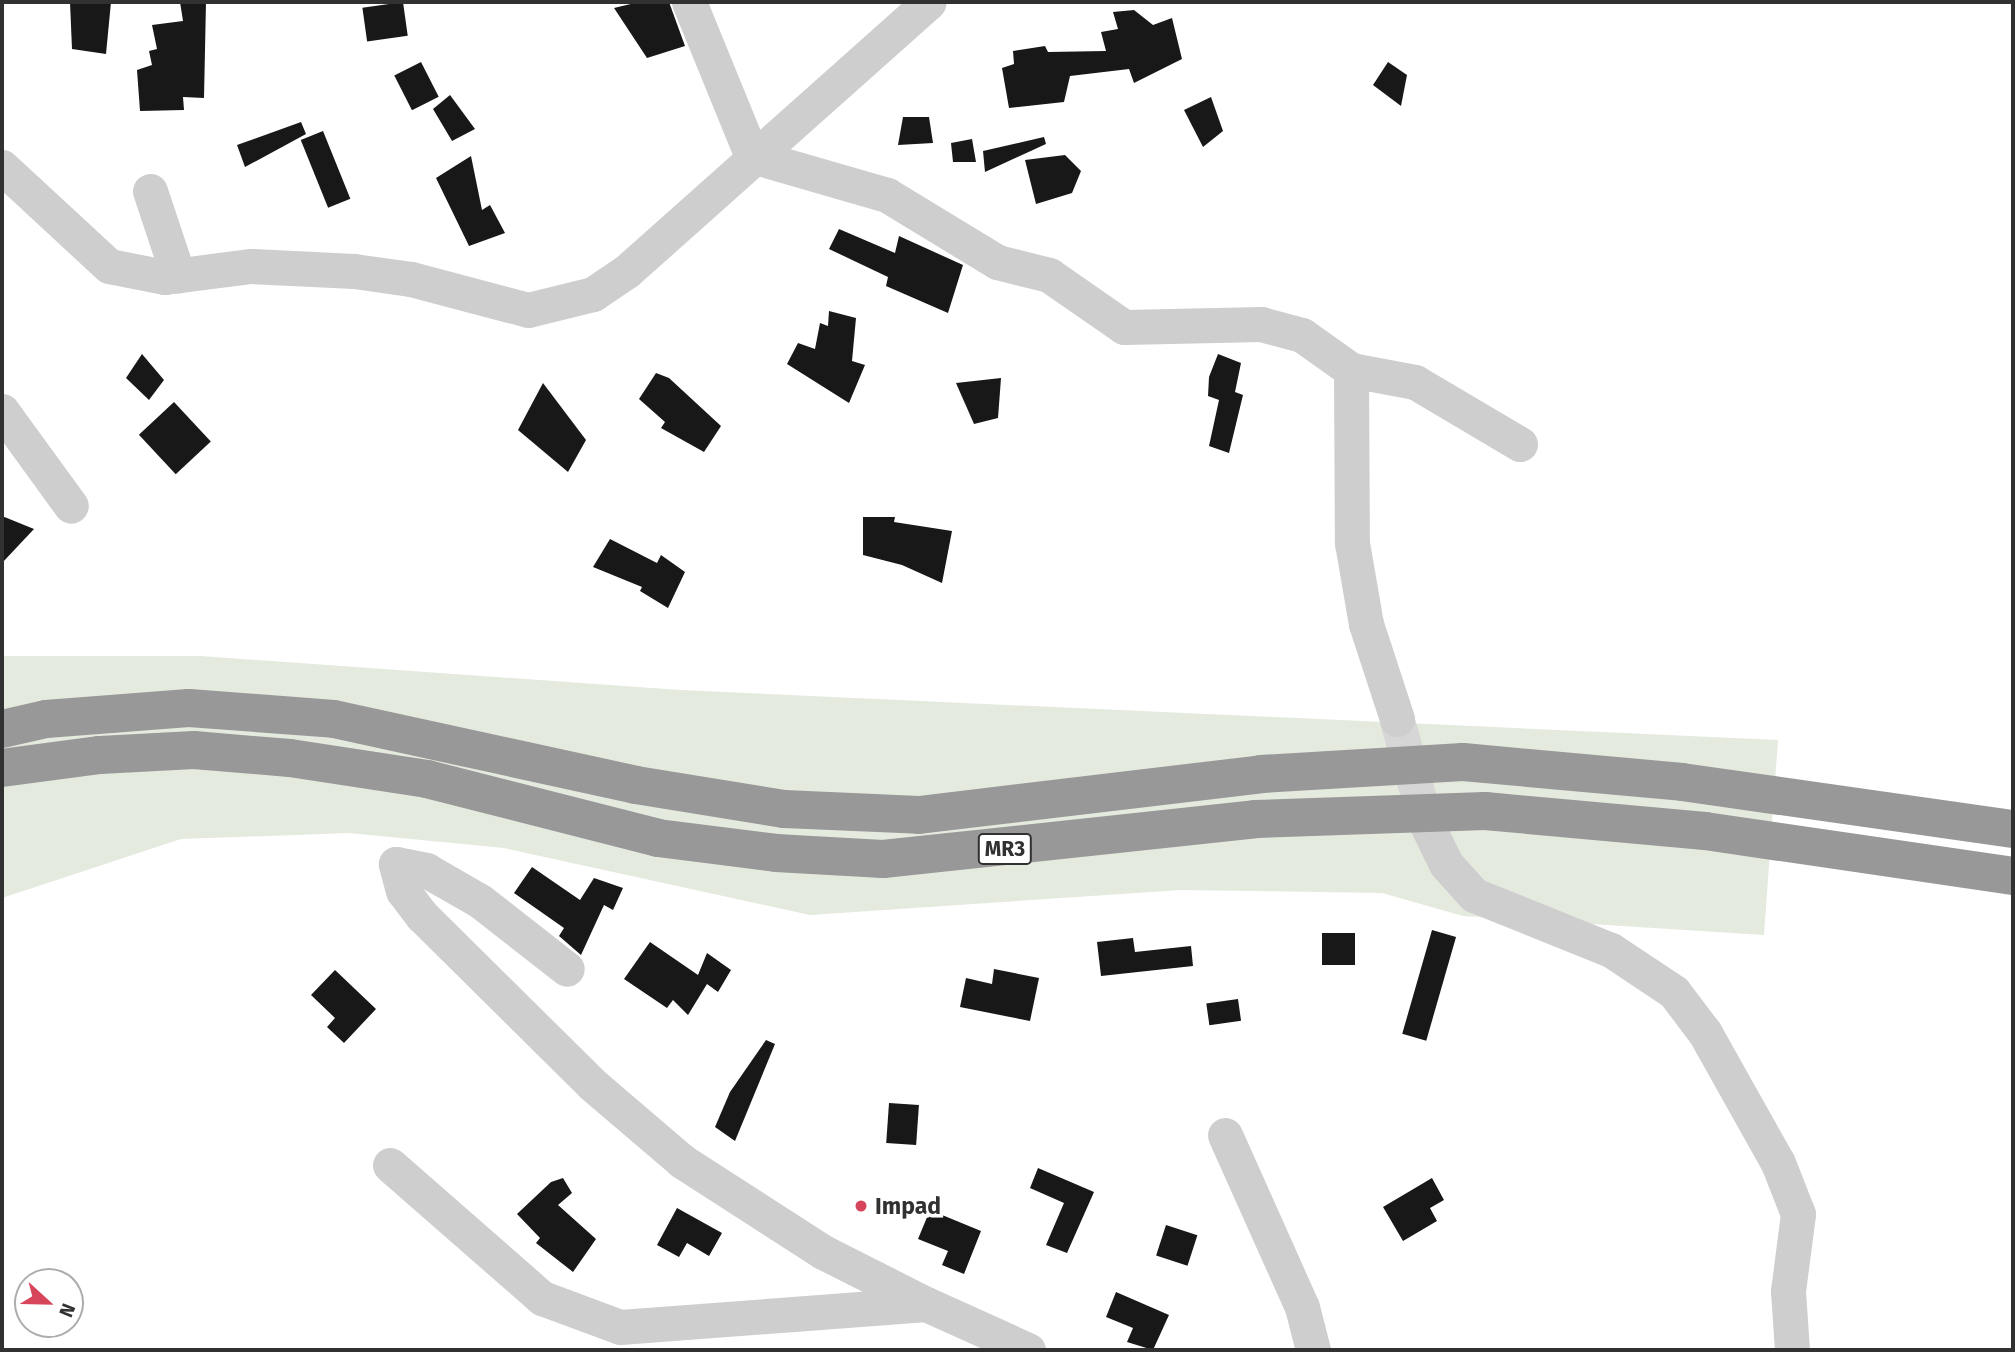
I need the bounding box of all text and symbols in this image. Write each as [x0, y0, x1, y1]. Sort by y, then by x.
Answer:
road number: MR3 [977, 832, 1033, 866]
place label: Impad [875, 1192, 941, 1220]
marker: Impad [853, 1198, 869, 1214]
north arrow [14, 1268, 84, 1338]
text: N [54, 1300, 80, 1320]

